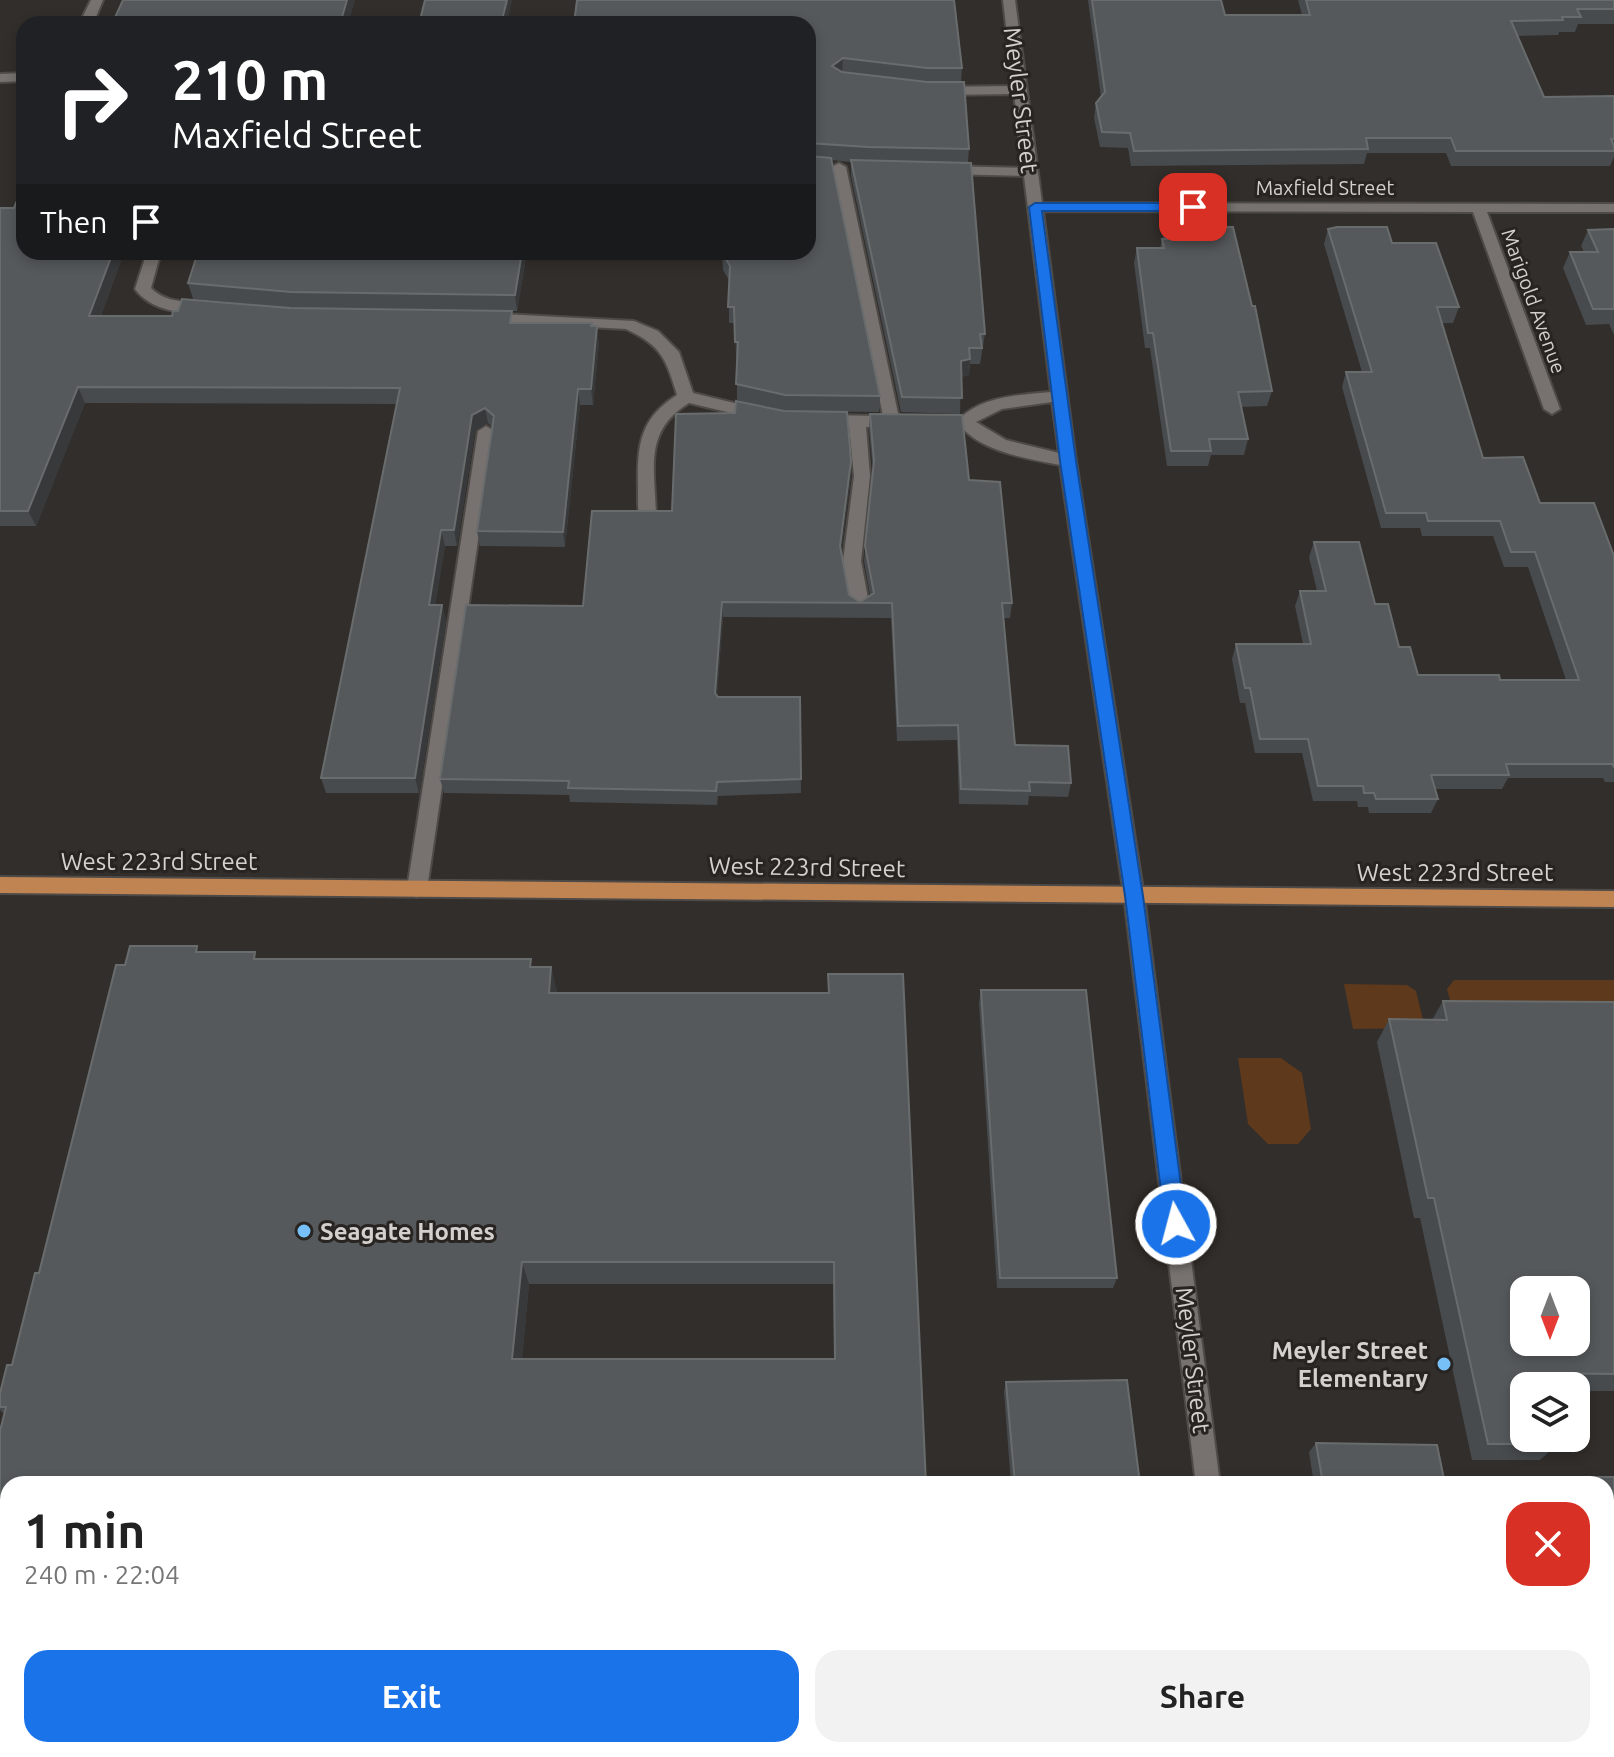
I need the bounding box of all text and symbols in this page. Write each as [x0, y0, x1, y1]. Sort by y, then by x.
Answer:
street label: Meyler Street [999, 25, 1043, 175]
icon: right [40, 48, 144, 152]
text: 210 m [172, 48, 328, 111]
text: Maxfield Street [172, 114, 422, 155]
pin [1159, 173, 1227, 241]
street label: Maxfield Street [1256, 176, 1394, 199]
icon: arrive [1171, 185, 1215, 229]
icon: arrive [124, 200, 168, 244]
text: Then [40, 205, 108, 239]
street label: Marigold Avenue [1497, 226, 1571, 376]
street label: West 223rd Street [61, 848, 258, 875]
street label: West 223rd Street [708, 852, 906, 882]
street label: West 223rd Street [1357, 859, 1554, 886]
position arrow [1134, 1182, 1218, 1266]
place label: Seagate Homes [320, 1218, 495, 1245]
marker: Seagate Homes [295, 1222, 313, 1240]
north arrow [1510, 1276, 1590, 1356]
map controls [1510, 1276, 1590, 1452]
street label: Meyler Street [1171, 1285, 1215, 1435]
place label: Meyler Street Elementary [1272, 1337, 1428, 1392]
marker: Meyler Street Elementary [1435, 1355, 1453, 1373]
button: layers [1510, 1372, 1590, 1452]
button: close [1506, 1502, 1590, 1586]
text: 1 min [24, 1503, 145, 1557]
text: 240 m · 22:04 [24, 1560, 180, 1589]
button: Exit [24, 1650, 799, 1742]
button: Share [815, 1650, 1590, 1742]

